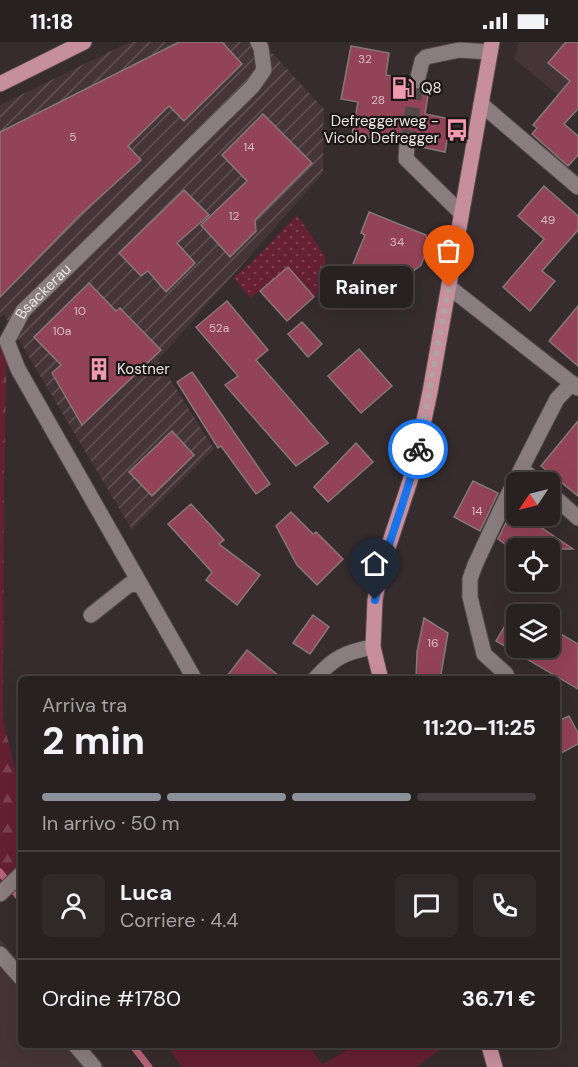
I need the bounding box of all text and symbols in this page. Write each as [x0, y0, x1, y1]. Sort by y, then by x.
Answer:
text: 11:18 [30, 7, 74, 36]
house number: 32 [358, 51, 372, 67]
fuel station icon: Q8 [390, 75, 416, 101]
place label: Q8 [421, 78, 442, 98]
house number: 28 [371, 92, 385, 108]
place label: Defreggerweg - Vicolo Defregger [323, 111, 439, 148]
bus stop icon: Defreggerweg - Vicolo Defregger [444, 117, 470, 143]
house number: 5 [69, 129, 77, 145]
house number: 14 [243, 139, 255, 155]
house number: 12 [229, 208, 239, 224]
house number: 49 [541, 212, 555, 228]
pin [423, 225, 474, 287]
house number: 34 [390, 234, 404, 250]
icon: bag [432, 234, 465, 267]
street label: Bsackerau [11, 259, 76, 322]
callout: Rainer [320, 266, 413, 308]
text: Rainer [336, 274, 397, 300]
house number: 10 [74, 303, 86, 319]
house number: 52a [209, 320, 229, 336]
house number: 10a [53, 323, 71, 339]
building icon: Kostner [86, 356, 112, 382]
place label: Kostner [117, 359, 170, 379]
courier [388, 419, 448, 479]
icon: bike [402, 433, 435, 466]
north arrow [506, 472, 560, 526]
map controls [506, 472, 560, 658]
house number: 14 [471, 503, 483, 519]
pin [349, 538, 400, 600]
button: locate [506, 538, 560, 592]
icon: home [358, 547, 391, 580]
button: layers [506, 604, 560, 658]
house number: 16 [427, 635, 439, 651]
text: Arriva tra [42, 692, 127, 718]
text: 11:20–11:25 [423, 713, 536, 742]
text: 2 min [42, 715, 145, 766]
text: In arrivo · 50 m [42, 810, 179, 836]
button: person [42, 874, 105, 937]
button: chat [395, 874, 458, 937]
button: phone [473, 874, 536, 937]
text: Luca [120, 878, 172, 907]
text: Corriere · 4.4 [120, 907, 238, 933]
text: Ordine #1780 [42, 984, 181, 1013]
text: 36.71 € [462, 984, 536, 1013]

